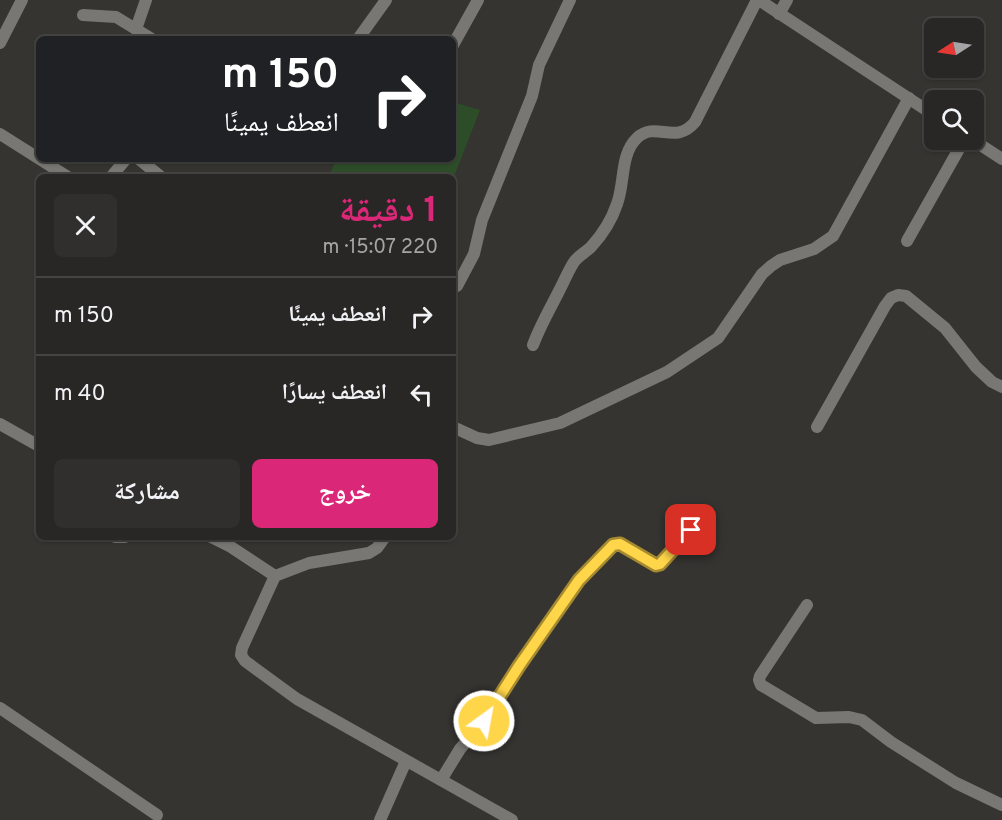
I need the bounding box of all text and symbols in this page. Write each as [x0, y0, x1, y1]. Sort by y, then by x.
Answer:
north arrow [924, 18, 984, 78]
map controls [924, 18, 984, 150]
text: 150 m [222, 50, 339, 103]
icon: right [360, 60, 438, 138]
button: search [924, 90, 984, 150]
text: انعطف يمينًا [224, 107, 339, 141]
text: 1 دقيقة [339, 189, 438, 235]
button: close [54, 194, 117, 257]
text: 220 m · 15:07 [323, 235, 438, 261]
icon: right [405, 300, 438, 333]
text: انعطف يمينًا [288, 302, 387, 329]
text: 150 m [54, 303, 114, 330]
icon: left [405, 378, 438, 411]
text: انعطف يسارًا [282, 380, 387, 407]
text: 40 m [54, 381, 106, 408]
button: مشاركة [54, 459, 240, 528]
button: خروج [252, 459, 438, 528]
pin [665, 504, 716, 555]
icon: arrive [674, 513, 707, 546]
position arrow [452, 689, 516, 753]

